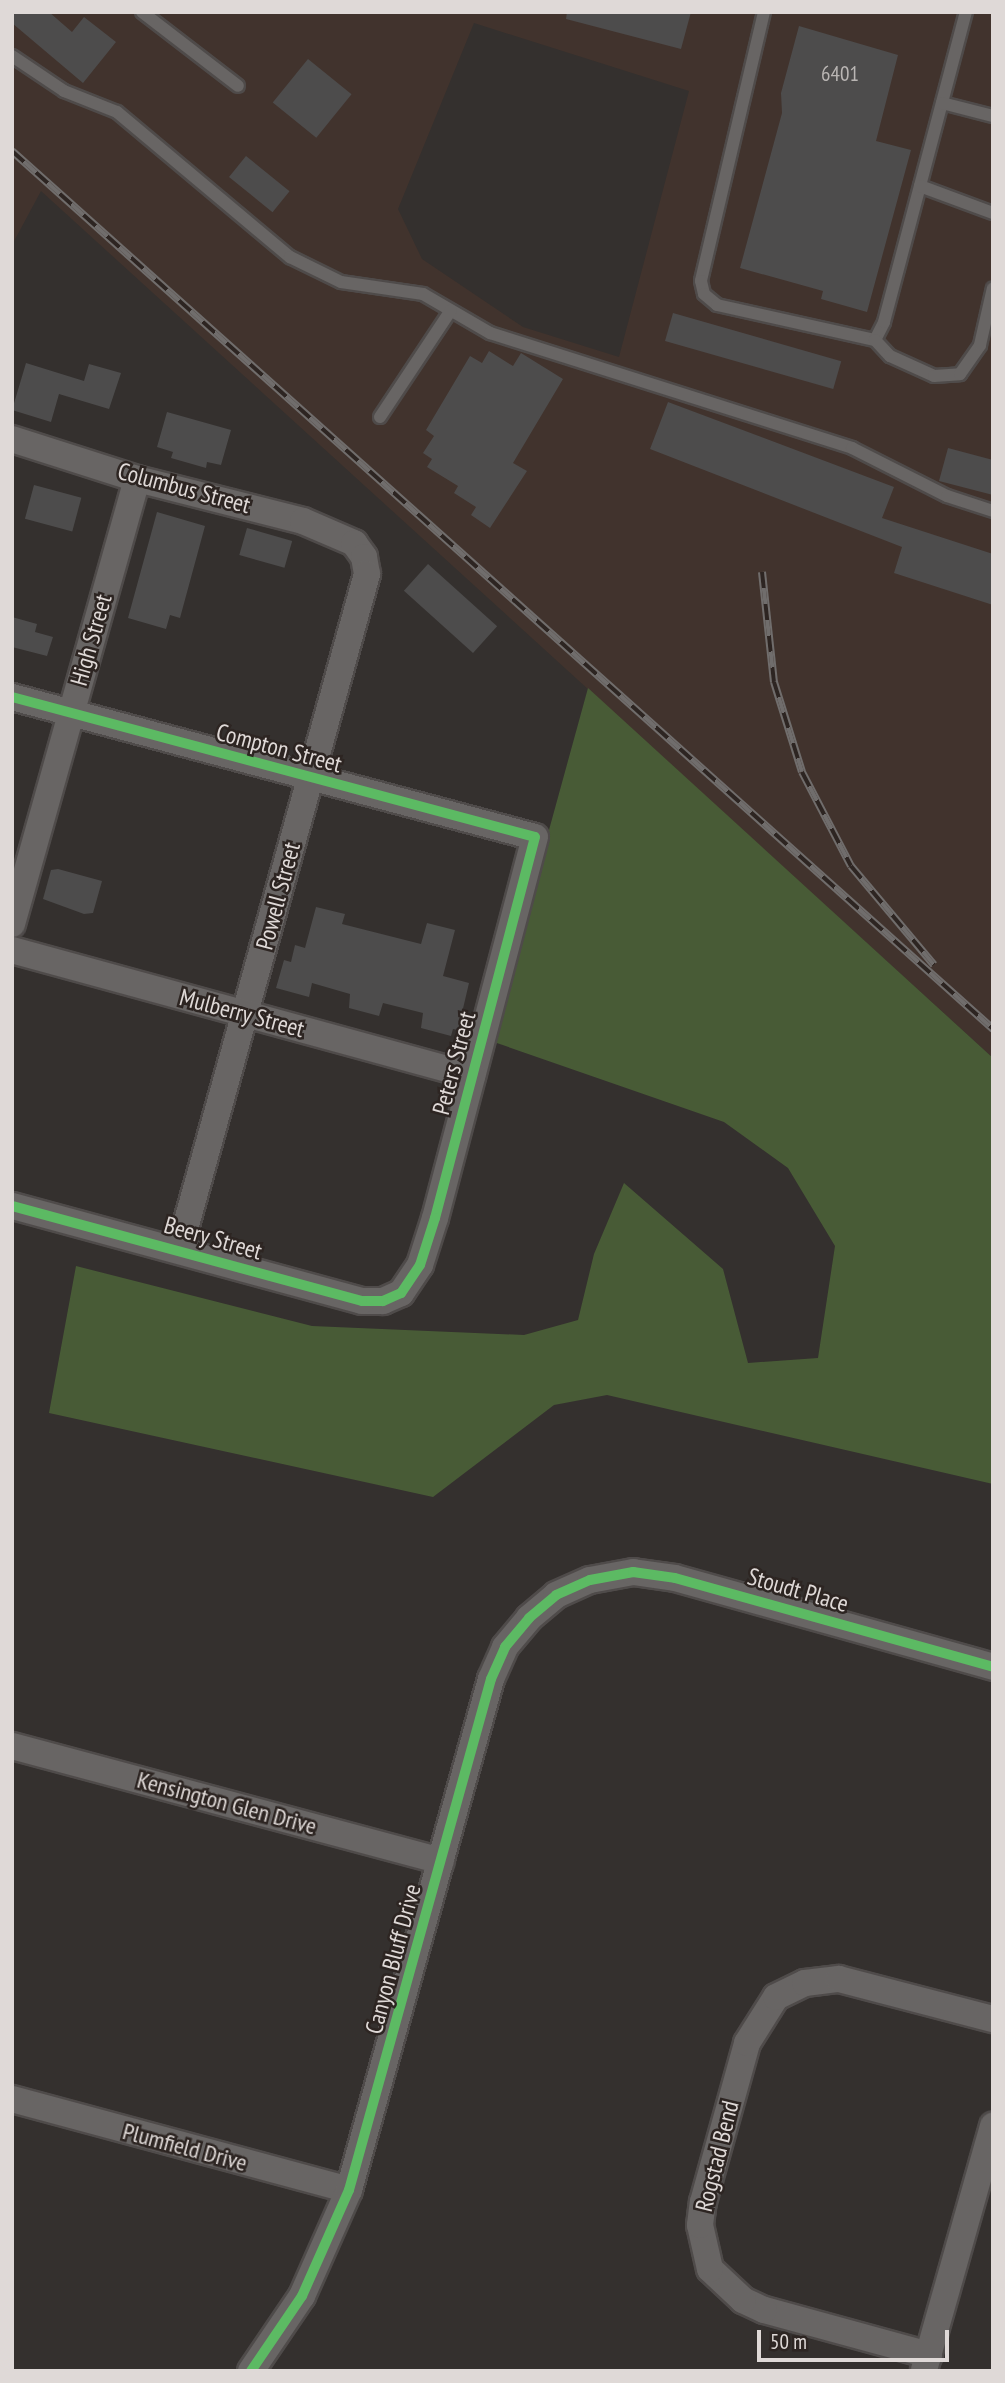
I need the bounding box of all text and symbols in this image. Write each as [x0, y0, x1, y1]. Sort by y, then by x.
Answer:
house number: 6401 [821, 61, 859, 87]
street label: Columbus Street [115, 456, 253, 520]
street label: High Street [64, 591, 118, 689]
street label: Compton Street [213, 717, 345, 779]
street label: Powell Street [250, 839, 306, 953]
street label: Mulberry Street [176, 982, 308, 1044]
street label: Peters Street [426, 1008, 482, 1118]
street label: Beery Street [160, 1210, 266, 1266]
street label: Stoudt Place [744, 1562, 852, 1618]
street label: Kensington Glen Drive [134, 1765, 320, 1841]
street label: Canyon Bluff Drive [359, 1881, 427, 2037]
street label: Rogstad Bend [689, 2098, 745, 2214]
street label: Plumfield Drive [120, 2117, 250, 2177]
scale bar [760, 2316, 953, 2360]
text: 50 m [770, 2328, 807, 2355]

